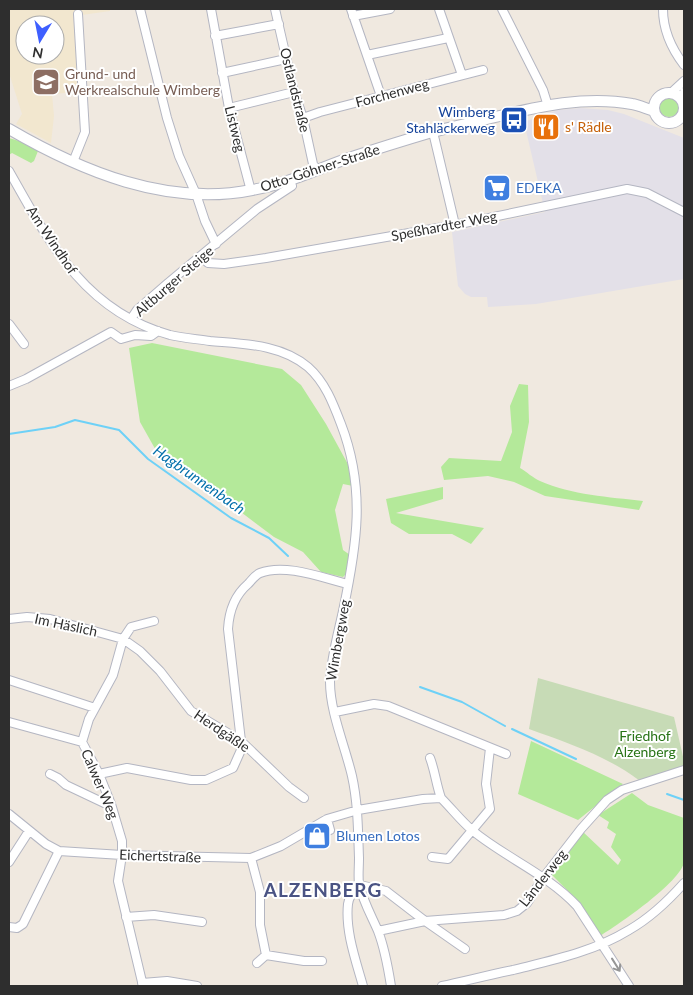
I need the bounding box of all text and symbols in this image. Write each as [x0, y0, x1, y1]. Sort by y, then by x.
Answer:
north arrow [15, 15, 65, 65]
text: N [31, 44, 44, 63]
street label: Ostlandstraße [277, 46, 314, 134]
place label: Grund- und Werkrealschule Wimberg [65, 65, 220, 98]
school or university icon: Grund- und Werkrealschule Wimberg [31, 67, 61, 97]
street label: Forchenweg [353, 75, 430, 110]
place label: Wimberg Stahläckerweg [406, 103, 495, 136]
street label: Listweg [222, 104, 249, 154]
bus stop icon: Wimberg Stahläckerweg [499, 105, 529, 135]
restaurant icon: s' Rädle [531, 112, 561, 142]
place label: s' Rädle [565, 118, 612, 135]
street label: Otto-Göhner-Straße [258, 140, 382, 195]
supermarket icon: EDEKA [482, 173, 512, 203]
place label: EDEKA [516, 179, 562, 196]
street label: Am Windhof [23, 202, 81, 277]
street label: Speßhardter Weg [390, 207, 498, 244]
street label: Altburger Steige [131, 242, 217, 319]
water label: Hagbrunnenbach [150, 441, 249, 517]
street label: Wimbergweg [322, 598, 353, 682]
street label: Im Häslich [33, 610, 99, 639]
street label: Herdgäßle [191, 706, 253, 755]
park label: Friedhof Alzenberg [614, 727, 676, 760]
street label: Calwer Weg [78, 746, 123, 821]
shop icon: Blumen Lotos [302, 821, 332, 851]
place label: Blumen Lotos [336, 827, 420, 844]
street label: Eichertstraße [119, 846, 201, 865]
street label: Länderweg [515, 846, 570, 910]
district label: ALZENBERG [263, 878, 382, 901]
one-way arrow [611, 957, 621, 971]

